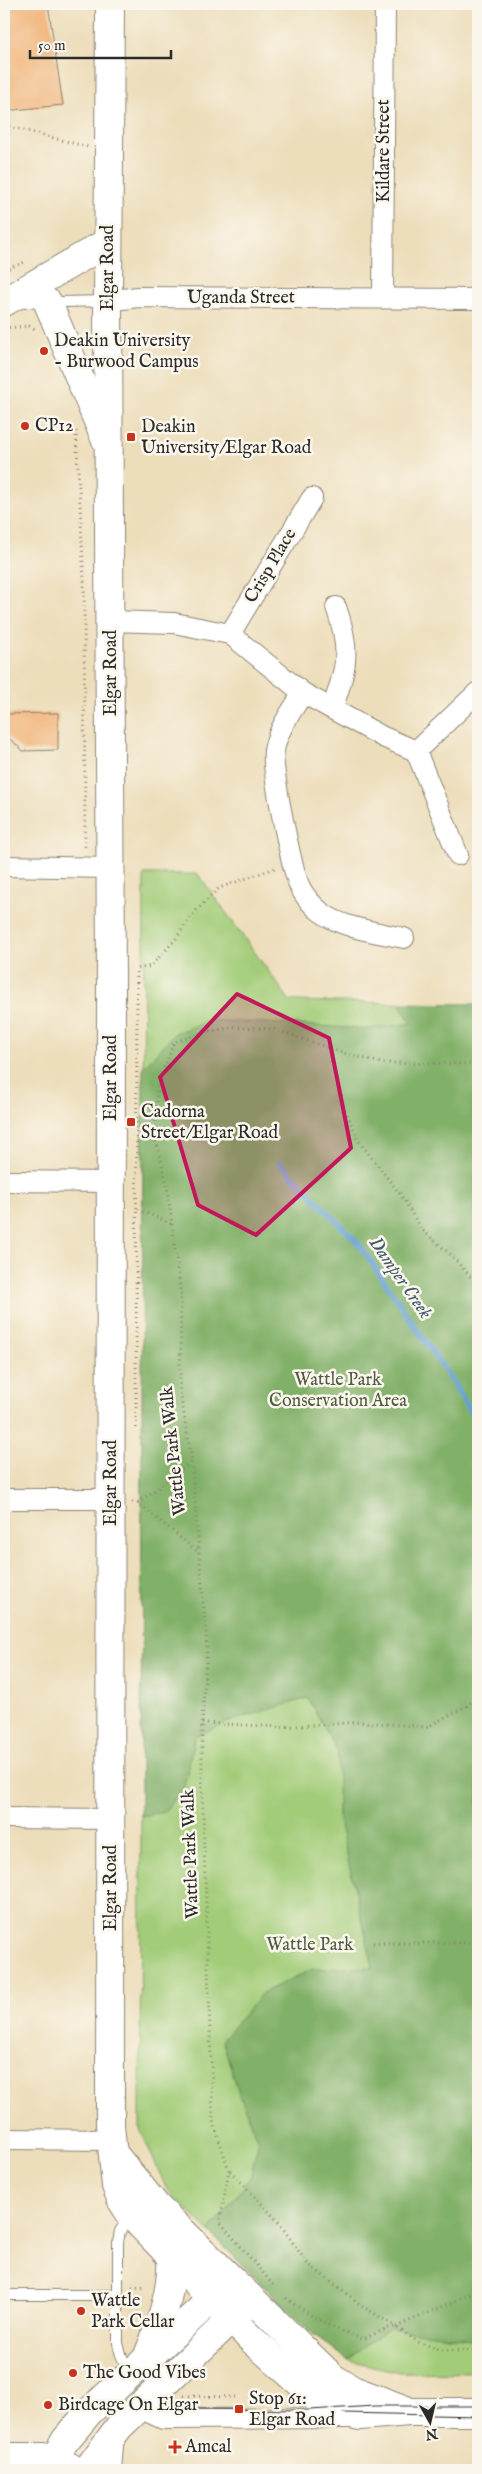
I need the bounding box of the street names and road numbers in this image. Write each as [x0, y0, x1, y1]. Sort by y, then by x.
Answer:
street label: Kildare Street [373, 99, 396, 203]
street label: Elgar Road [97, 225, 120, 311]
street label: Uganda Street [187, 287, 295, 310]
street label: Crisp Place [240, 524, 302, 608]
street label: Elgar Road [100, 630, 123, 716]
street label: Elgar Road [100, 1035, 123, 1121]
street label: Wattle Park Walk [156, 1385, 192, 1517]
street label: Elgar Road [100, 1440, 123, 1526]
street label: Wattle Park Walk [177, 1788, 205, 1919]
street label: Elgar Road [100, 1845, 123, 1931]

